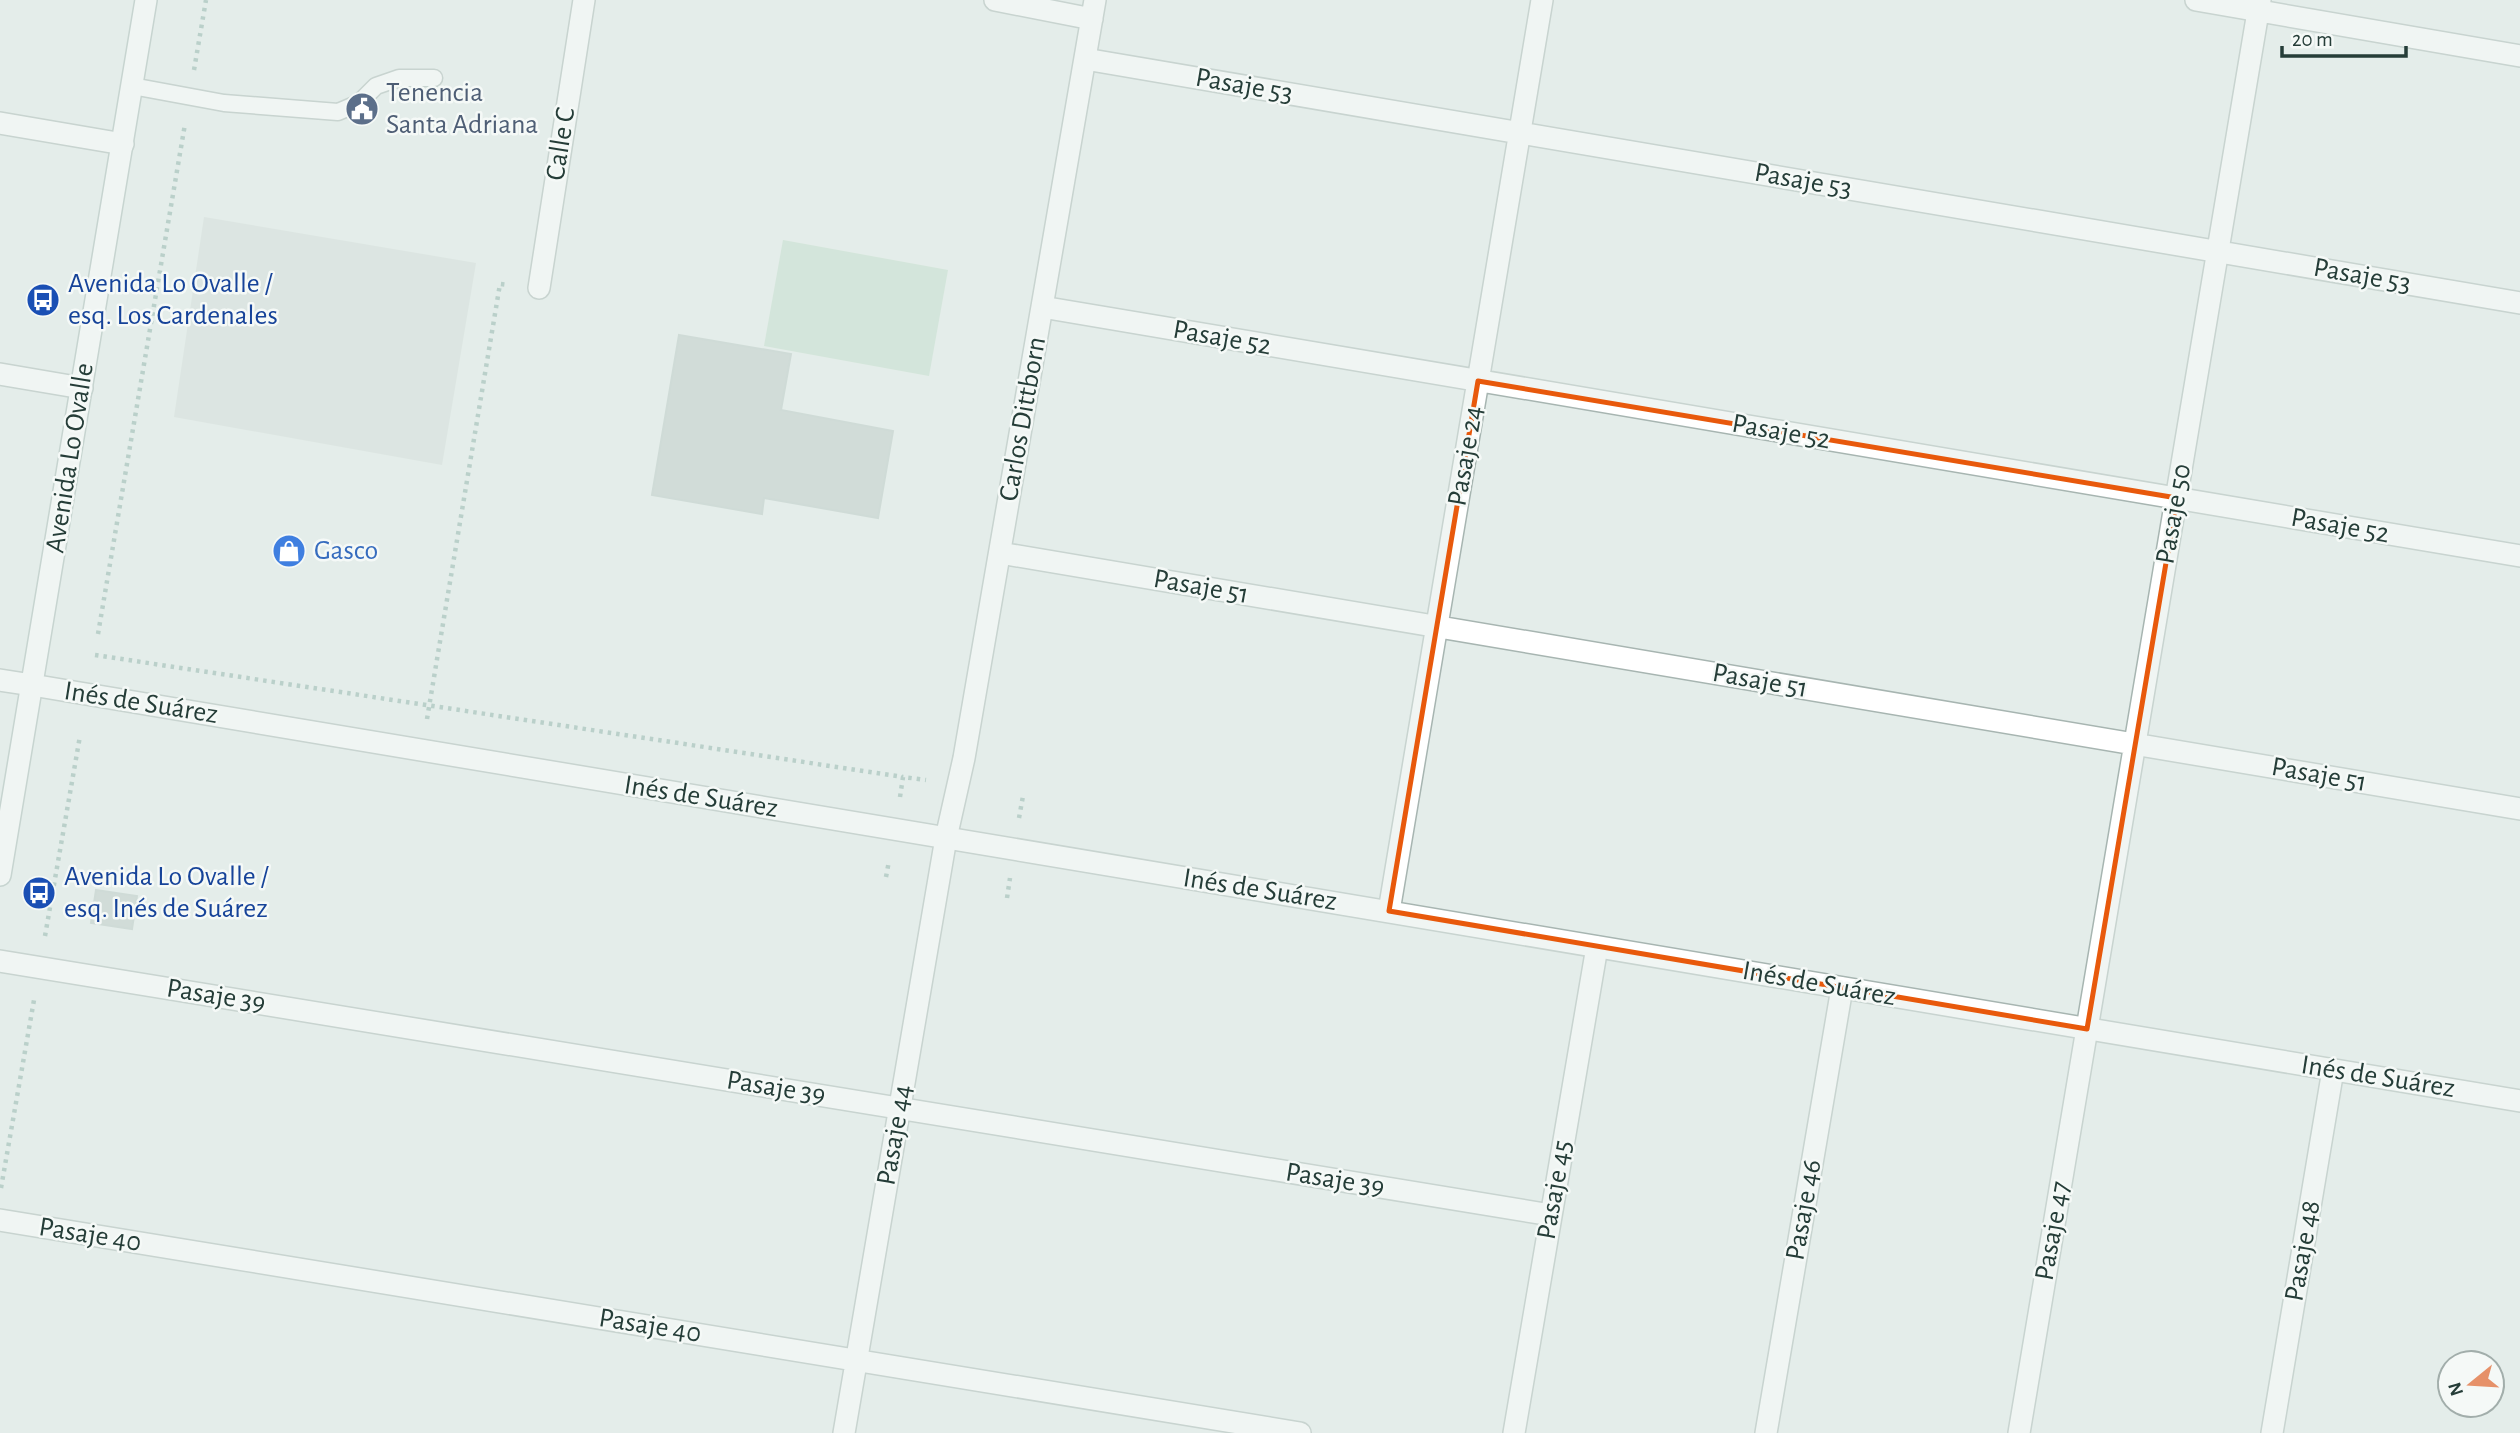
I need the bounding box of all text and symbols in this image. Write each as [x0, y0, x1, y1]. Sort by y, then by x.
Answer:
scale bar [2282, 14, 2406, 58]
text: 20 m [2292, 29, 2333, 50]
street label: Pasaje 53 [1193, 64, 1295, 108]
place label: Tenencia Santa Adriana [386, 79, 538, 139]
public building icon: Tenencia Santa Adriana [343, 90, 381, 128]
street label: Calle C [541, 106, 581, 182]
street label: Pasaje 53 [1752, 159, 1854, 203]
street label: Pasaje 53 [2311, 254, 2413, 298]
place label: Avenida Lo Ovalle / esq. Los Cardenales [68, 270, 278, 330]
bus stop icon: Avenida Lo Ovalle / esq. Los Cardenales [24, 281, 62, 319]
street label: Pasaje 52 [1171, 316, 1273, 360]
street label: Carlos Dittborn [995, 335, 1051, 503]
street label: Avenida Lo Ovalle [41, 361, 99, 555]
street label: Pasaje 24 [1443, 404, 1489, 508]
street label: Pasaje 52 [1730, 410, 1832, 454]
street label: Pasaje 50 [2151, 462, 2197, 566]
street label: Pasaje 52 [2289, 504, 2391, 548]
shop icon: Gasco [270, 532, 308, 570]
place label: Gasco [314, 537, 378, 565]
street label: Pasaje 51 [1151, 565, 1251, 609]
street label: Pasaje 51 [1710, 659, 1810, 703]
street label: Inés de Suárez [62, 677, 220, 729]
street label: Pasaje 51 [2269, 753, 2369, 797]
street label: Inés de Suárez [622, 771, 780, 823]
place label: Avenida Lo Ovalle / esq. Inés de Suárez [64, 863, 269, 923]
street label: Inés de Suárez [1181, 864, 1339, 916]
bus stop icon: Avenida Lo Ovalle / esq. Inés de Suárez [20, 874, 58, 912]
street label: Inés de Suárez [1740, 957, 1898, 1011]
street label: Pasaje 39 [165, 974, 267, 1018]
street label: Inés de Suárez [2299, 1051, 2457, 1103]
street label: Pasaje 39 [725, 1066, 827, 1110]
street label: Pasaje 44 [872, 1082, 918, 1188]
street label: Pasaje 45 [1533, 1138, 1577, 1242]
street label: Pasaje 39 [1284, 1158, 1386, 1202]
street label: Pasaje 46 [1781, 1158, 1827, 1262]
street label: Pasaje 47 [2031, 1179, 2075, 1283]
street label: Pasaje 48 [2280, 1198, 2326, 1304]
street label: Pasaje 40 [37, 1213, 143, 1257]
street label: Pasaje 40 [597, 1304, 703, 1348]
north arrow [2436, 1349, 2506, 1419]
text: N [2445, 1380, 2467, 1398]

